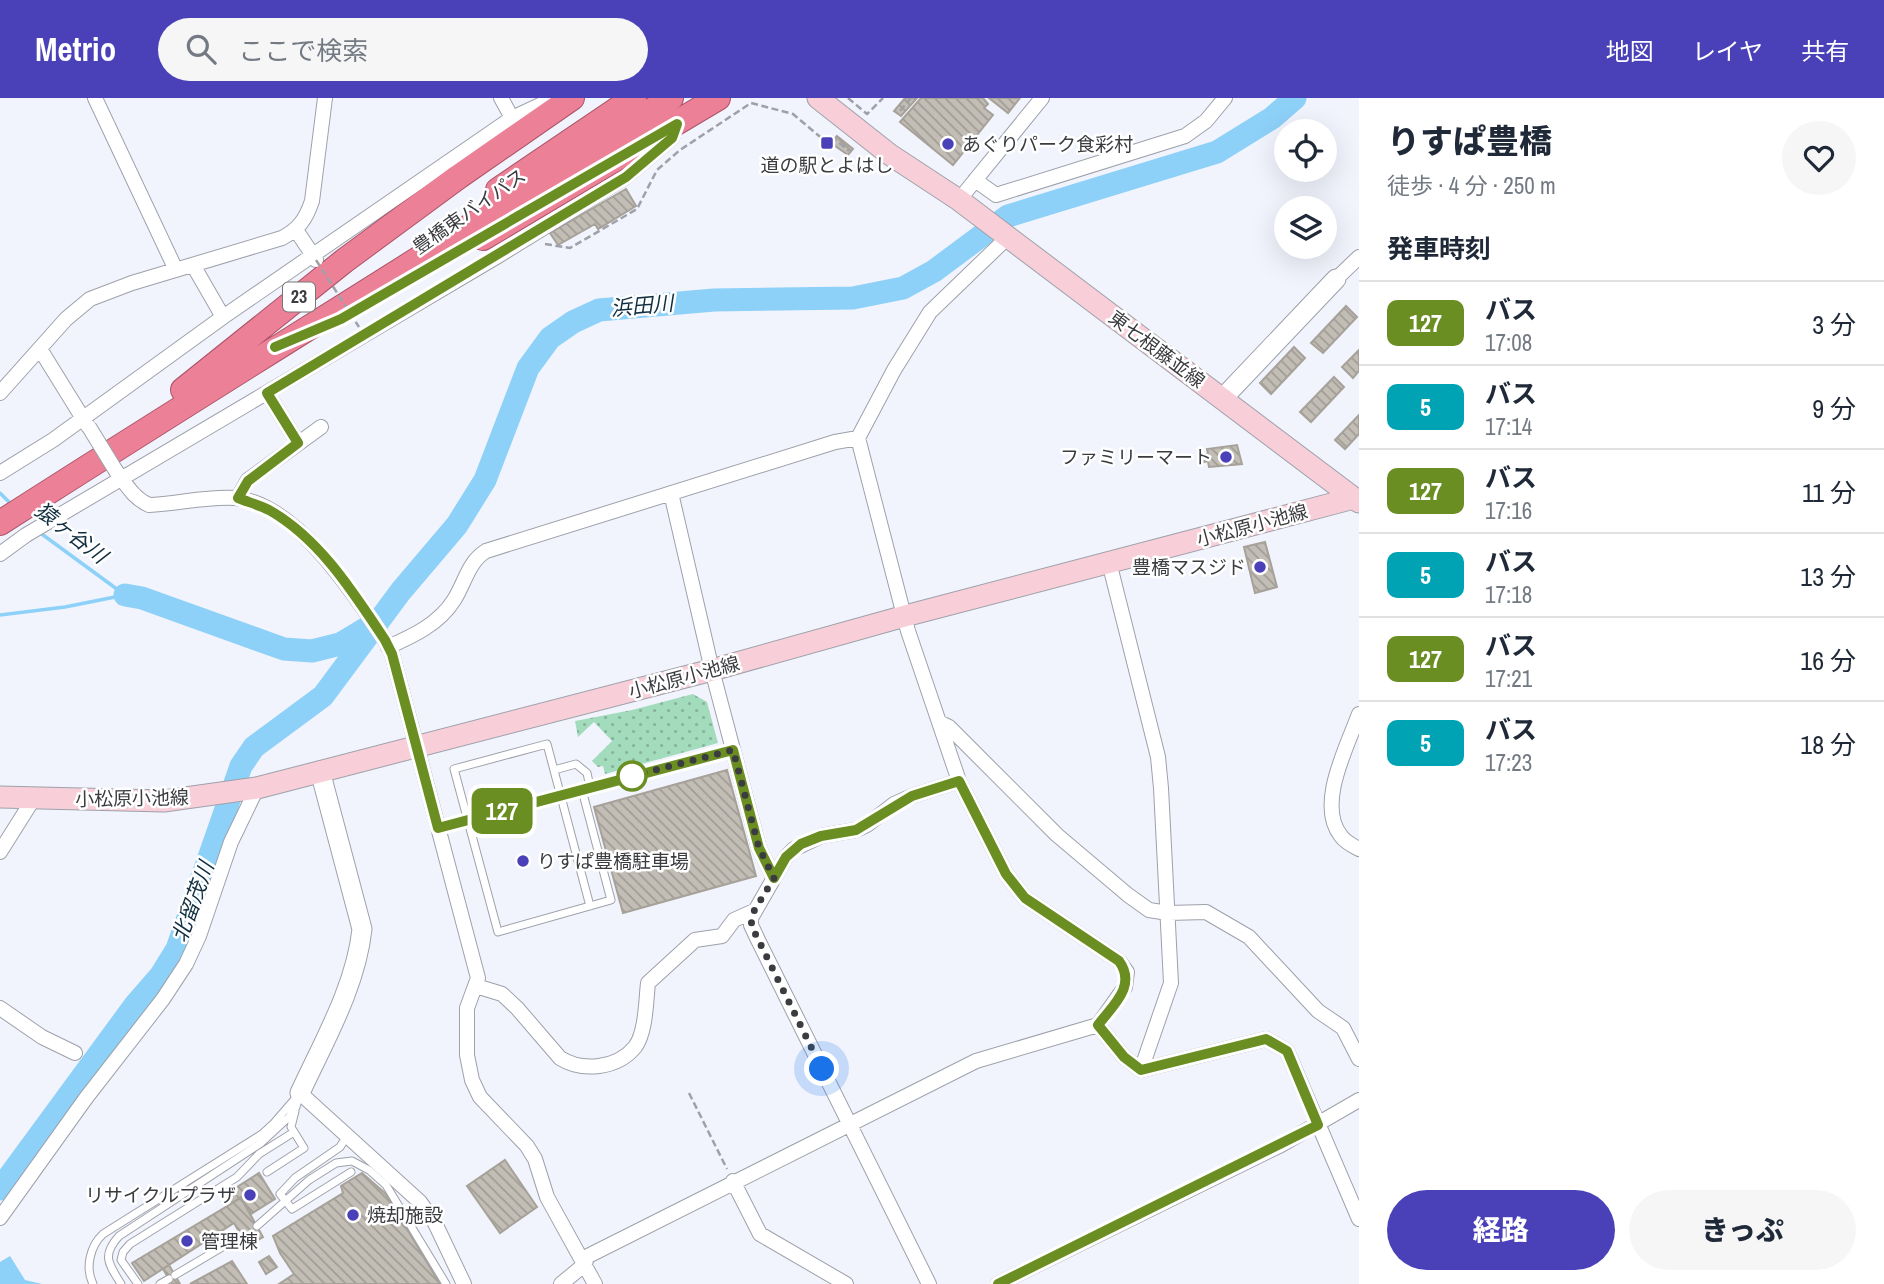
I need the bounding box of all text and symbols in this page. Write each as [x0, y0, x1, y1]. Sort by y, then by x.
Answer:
search box [158, 18, 648, 81]
text: Metrio [35, 27, 116, 71]
icon: search [182, 30, 220, 68]
text: ここで検索 [238, 33, 368, 68]
text: 地図 [1606, 35, 1654, 67]
text: レイヤ [1692, 35, 1763, 67]
text: 共有 [1801, 35, 1849, 67]
map controls [1274, 119, 1337, 259]
button: locate [1274, 119, 1337, 182]
text: りすぱ豊橋 [1387, 119, 1552, 163]
button: heart [1782, 121, 1856, 195]
place label: あぐりパーク食彩村 [962, 131, 1133, 157]
marker: 道の駅とよはし [819, 135, 835, 151]
marker: あぐりパーク食彩村 [940, 136, 956, 152]
place label: 道の駅とよはし [760, 152, 894, 178]
street label: 豊橋東バイパス [407, 162, 531, 260]
text: 徒歩 · 4 分 · 250 m [1387, 170, 1556, 201]
button: layers [1274, 196, 1337, 259]
text: 発車時刻 [1387, 231, 1491, 266]
road number: 23 [283, 282, 315, 312]
water label: 浜田川 [609, 288, 677, 323]
text: バス [1485, 292, 1537, 327]
street label: 東七根藤並線 [1104, 304, 1210, 394]
text: 127 [1409, 307, 1442, 339]
text: 3 分 [1812, 307, 1856, 342]
text: 17:08 [1485, 327, 1532, 358]
text: バス [1485, 376, 1537, 411]
text: 5 [1420, 391, 1431, 423]
text: 9 分 [1812, 391, 1856, 426]
text: 17:14 [1485, 411, 1532, 442]
place label: ファミリーマート [1060, 444, 1212, 470]
marker: ファミリーマート [1218, 449, 1234, 465]
text: バス [1485, 460, 1537, 495]
text: 127 [1409, 475, 1442, 507]
text: 11 分 [1802, 475, 1856, 510]
water label: 猿ヶ谷川 [29, 495, 115, 571]
text: 17:16 [1485, 495, 1532, 526]
street label: 小松原小池線 [1194, 498, 1310, 552]
text: バス [1485, 544, 1537, 579]
place label: 豊橋マスジド [1132, 554, 1246, 580]
marker: 豊橋マスジド [1252, 559, 1268, 575]
text: 5 [1420, 559, 1431, 591]
text: 13 分 [1800, 559, 1856, 594]
text: 17:18 [1485, 579, 1532, 610]
text: バス [1485, 628, 1537, 663]
text: 127 [1409, 643, 1442, 675]
text: 16 分 [1800, 643, 1856, 678]
street label: 小松原小池線 [626, 650, 742, 704]
text: 17:21 [1485, 663, 1532, 694]
text: バス [1485, 712, 1537, 747]
text: 5 [1420, 727, 1431, 759]
text: 18 分 [1800, 727, 1856, 762]
text: 17:23 [1485, 747, 1532, 778]
unlabelled marker [617, 761, 647, 791]
street label: 小松原小池線 [75, 784, 189, 812]
line badge: 127 [462, 788, 542, 834]
text: 127 [486, 795, 518, 827]
place label: りすぱ豊橋駐車場 [537, 848, 689, 874]
marker: りすぱ豊橋駐車場 [515, 853, 531, 869]
water label: 北留茂川 [165, 856, 221, 946]
your location [804, 1051, 839, 1086]
place label: リサイクルプラザ [85, 1182, 236, 1208]
marker: リサイクルプラザ [242, 1187, 258, 1203]
button: 経路 [1387, 1190, 1615, 1270]
button: きっぷ [1629, 1190, 1856, 1270]
place label: 焼却施設 [367, 1202, 443, 1228]
marker: 焼却施設 [345, 1207, 361, 1223]
place label: 管理棟 [201, 1228, 258, 1254]
marker: 管理棟 [179, 1233, 195, 1249]

